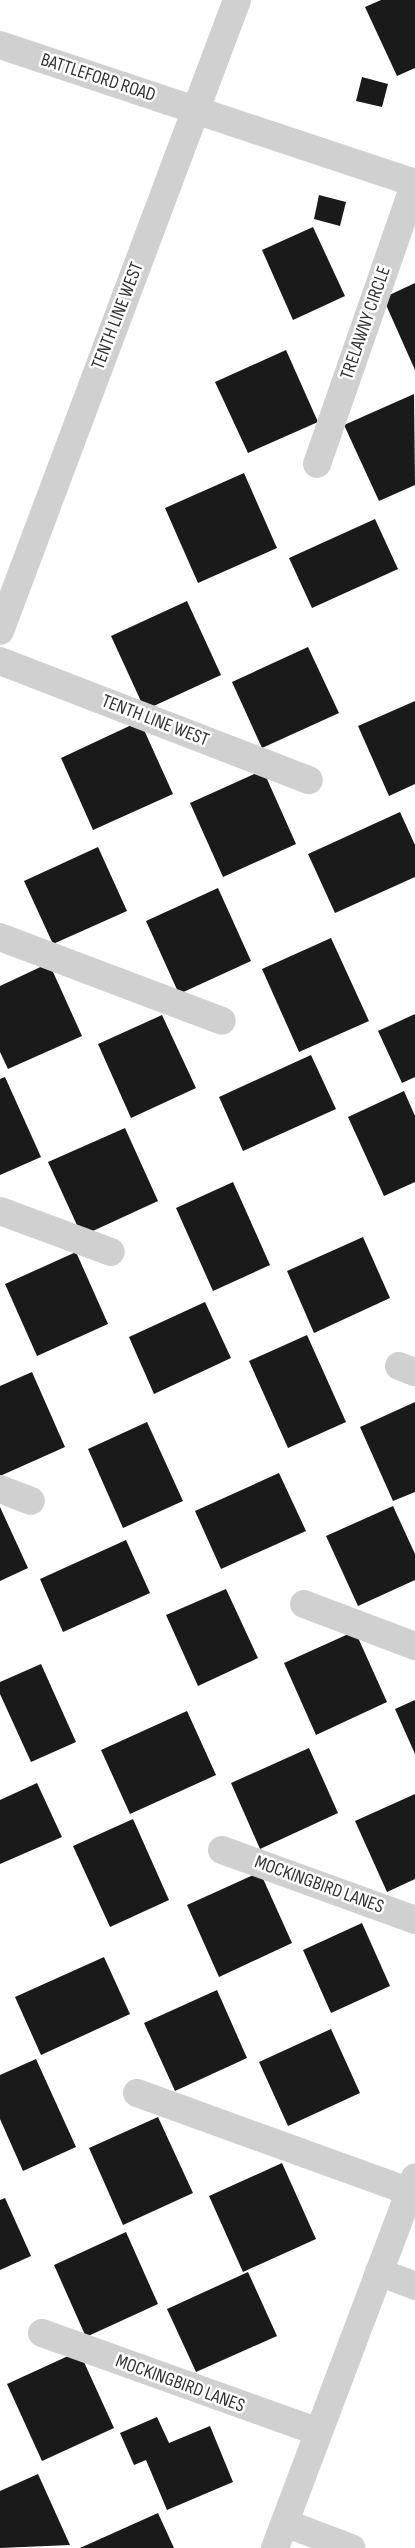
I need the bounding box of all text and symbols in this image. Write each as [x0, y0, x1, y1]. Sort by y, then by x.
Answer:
street label: BATTLEFORD ROAD [38, 49, 158, 107]
street label: TENTH LINE WEST [87, 259, 149, 373]
street label: TRELAWNY CIRCLE [336, 263, 396, 383]
street label: TENTH LINE WEST [98, 690, 212, 752]
street label: MOCKINGBIRD LANES [251, 1851, 387, 1919]
street label: MOCKINGBIRD LANES [112, 2350, 248, 2418]

